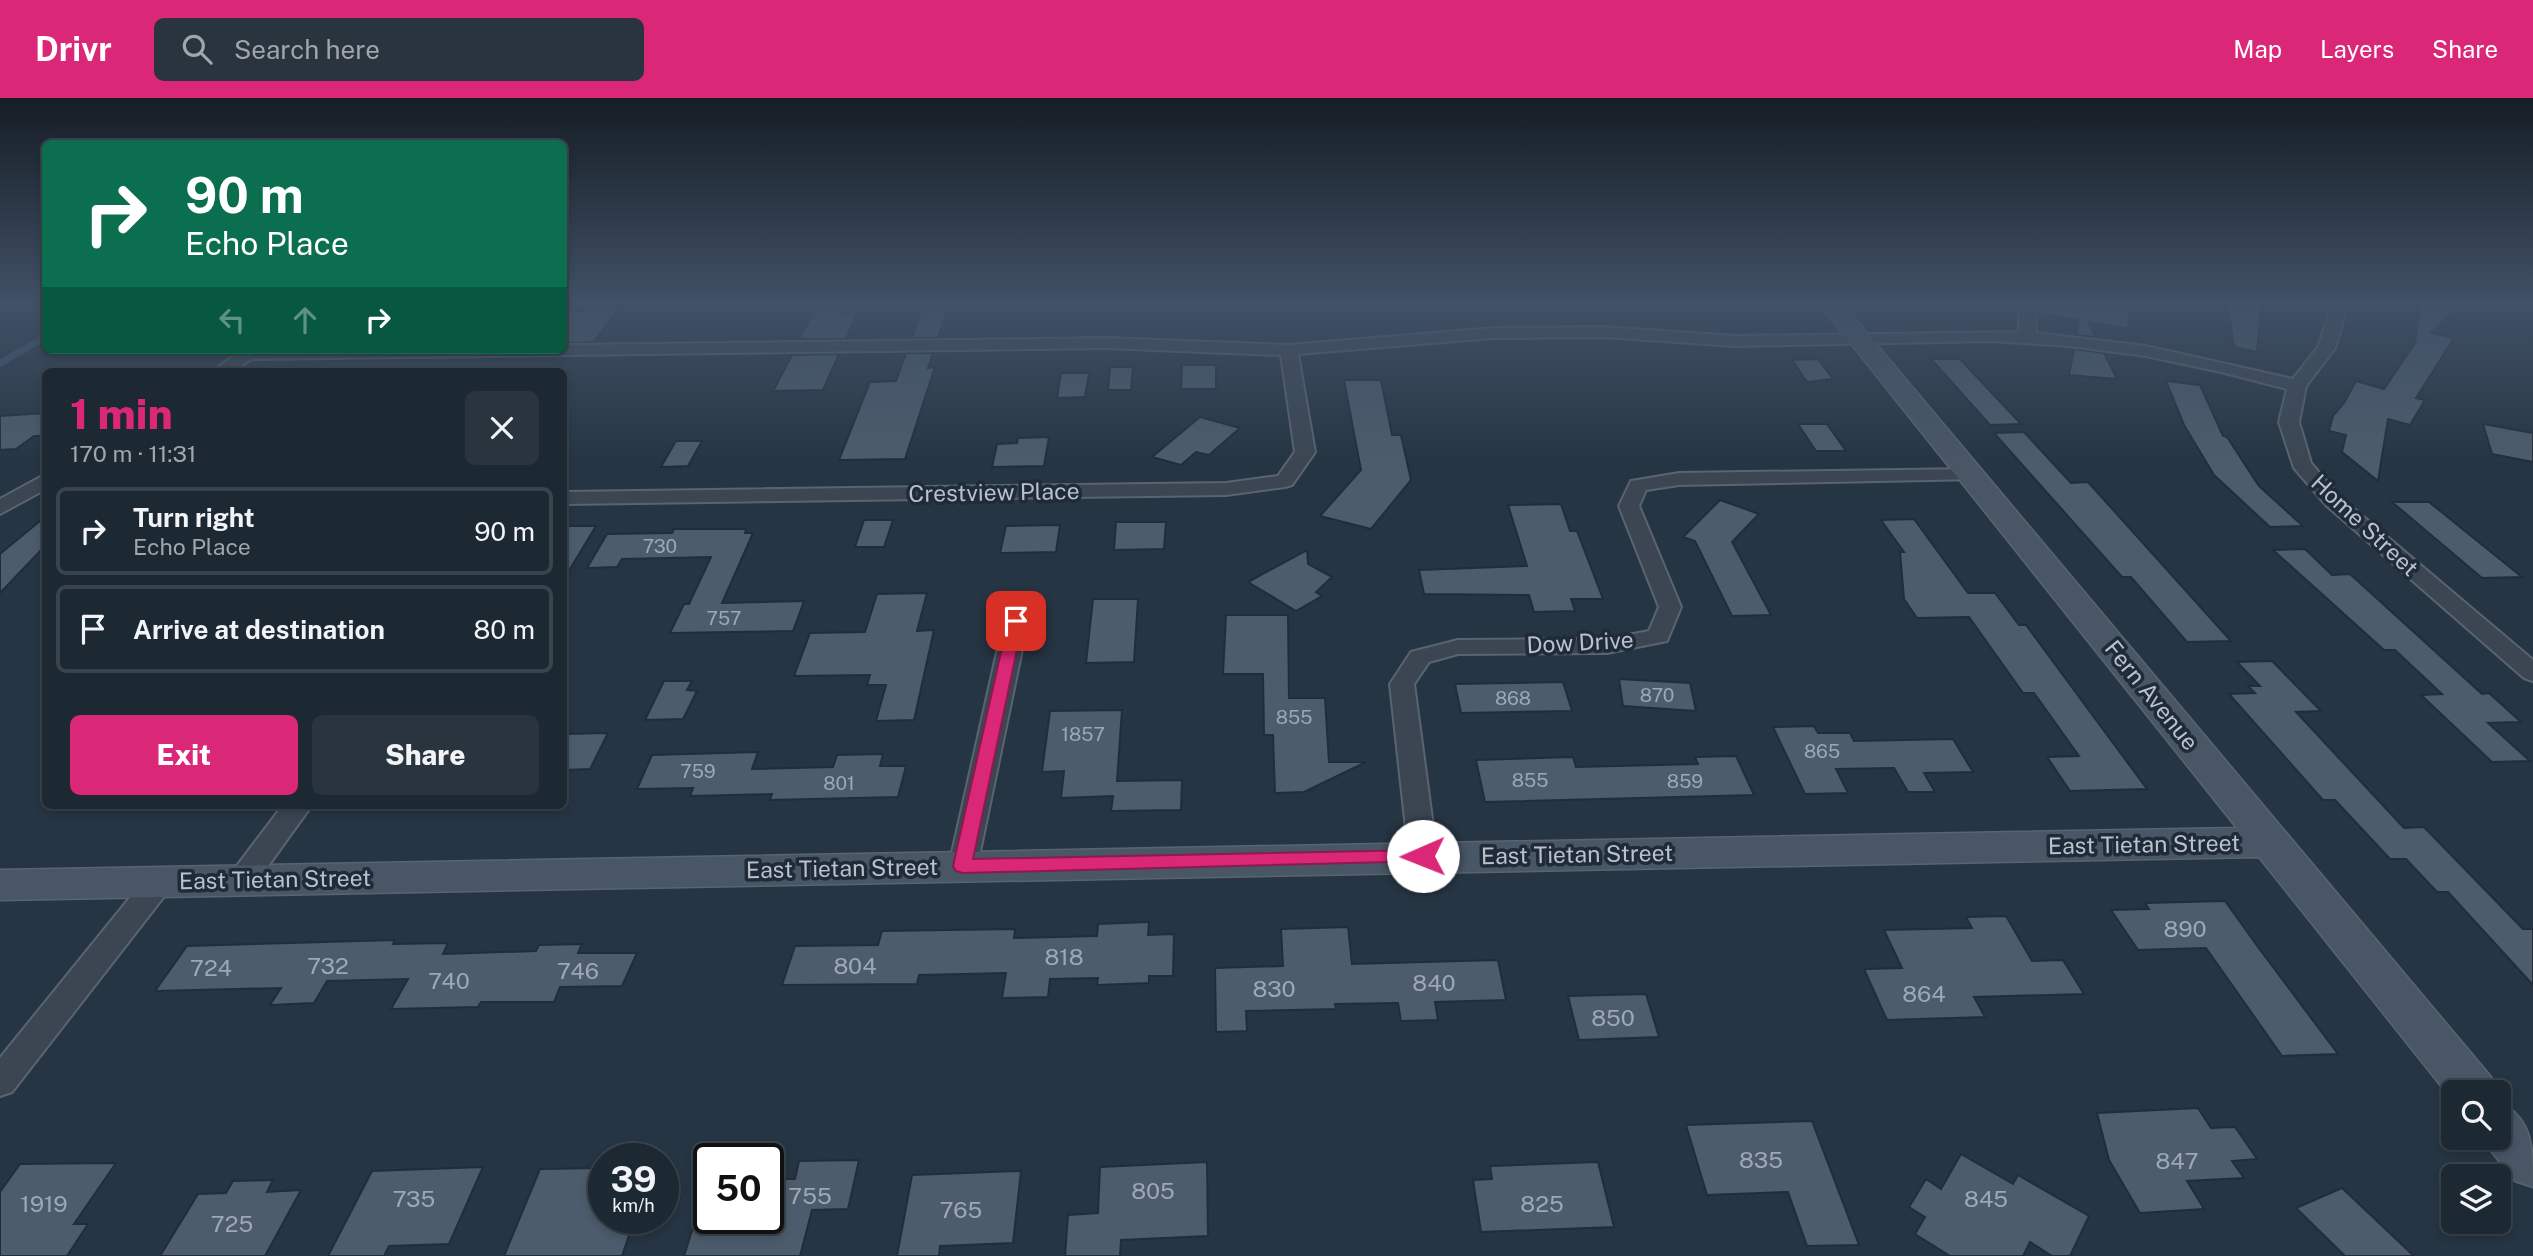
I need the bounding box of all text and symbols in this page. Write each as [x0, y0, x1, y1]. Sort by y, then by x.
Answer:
search box [154, 18, 644, 81]
text: Drivr [35, 30, 112, 68]
icon: search [178, 30, 216, 68]
text: Search here [234, 34, 380, 65]
text: Map [2233, 35, 2282, 63]
text: Layers [2320, 35, 2394, 63]
text: Share [2432, 35, 2498, 63]
text: 90 m [185, 166, 304, 224]
icon: right [70, 168, 161, 259]
text: Echo Place [185, 225, 349, 262]
icon: left [213, 301, 251, 339]
icon: ahead [286, 301, 324, 339]
icon: right [359, 301, 397, 339]
text: 1 min [70, 389, 173, 438]
button: close [465, 391, 539, 465]
text: 170 m · 11:31 [70, 440, 196, 467]
street label: Home Street [2306, 469, 2424, 581]
street label: Crestview Place [908, 477, 1080, 507]
text: Turn right [133, 502, 255, 533]
icon: right [74, 512, 112, 550]
text: 90 m [474, 516, 535, 547]
text: Echo Place [133, 533, 251, 560]
house number: 730 [643, 535, 677, 557]
pin [986, 591, 1046, 651]
icon: arrive [997, 602, 1035, 640]
house number: 757 [707, 607, 742, 629]
icon: arrive [74, 610, 112, 648]
text: Arrive at destination [133, 614, 385, 645]
text: 80 m [474, 614, 535, 645]
street label: Dow Drive [1526, 626, 1634, 658]
street label: Fern Avenue [2100, 635, 2204, 755]
house number: 870 [1640, 684, 1674, 706]
house number: 868 [1495, 687, 1531, 709]
house number: 855 [1276, 706, 1312, 728]
button: Exit [70, 715, 298, 795]
button: Share [312, 715, 539, 795]
house number: 1857 [1061, 723, 1105, 745]
house number: 865 [1804, 740, 1840, 762]
house number: 759 [680, 760, 716, 782]
house number: 855 [1512, 769, 1548, 791]
house number: 859 [1667, 770, 1703, 792]
house number: 801 [823, 772, 855, 794]
position arrow [1386, 819, 1460, 893]
street label: East Tietan Street [2048, 829, 2240, 859]
street label: East Tietan Street [1481, 839, 1673, 869]
street label: East Tietan Street [746, 853, 938, 883]
street label: East Tietan Street [179, 864, 371, 894]
house number: 890 [2163, 915, 2207, 942]
house number: 818 [1044, 943, 1084, 970]
house number: 732 [307, 952, 349, 979]
house number: 804 [833, 952, 877, 979]
house number: 724 [190, 954, 232, 981]
house number: 746 [557, 957, 599, 984]
house number: 740 [428, 967, 470, 994]
house number: 840 [1412, 969, 1456, 996]
house number: 830 [1252, 975, 1296, 1002]
house number: 864 [1902, 980, 1946, 1007]
house number: 850 [1591, 1004, 1635, 1031]
map controls [2441, 1080, 2511, 1234]
button: search [2441, 1080, 2511, 1150]
speed limit sign: 50 [693, 1143, 784, 1234]
house number: 835 [1739, 1146, 1783, 1173]
house number: 847 [2155, 1147, 2199, 1174]
text: 39 [610, 1159, 657, 1200]
button: layers [2441, 1164, 2511, 1234]
house number: 805 [1131, 1177, 1175, 1204]
house number: 755 [788, 1182, 832, 1209]
house number: 735 [393, 1185, 435, 1212]
house number: 845 [1964, 1185, 2008, 1212]
house number: 1919 [20, 1190, 68, 1217]
house number: 825 [1520, 1190, 1564, 1217]
text: km/h [612, 1195, 655, 1216]
house number: 765 [940, 1196, 982, 1223]
house number: 725 [211, 1210, 253, 1237]

